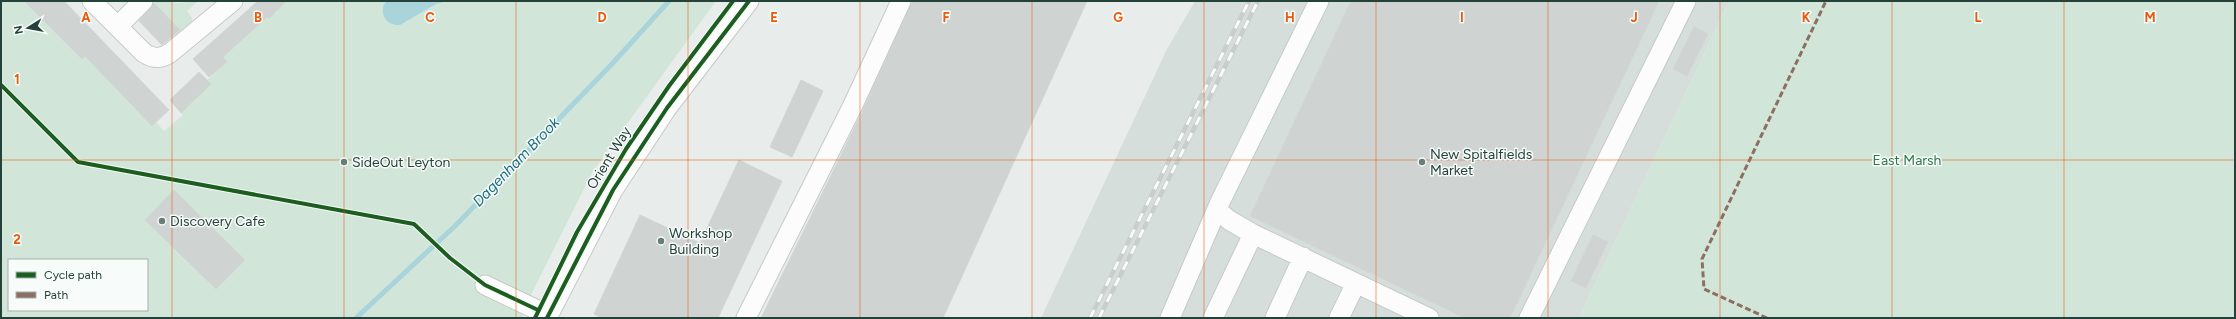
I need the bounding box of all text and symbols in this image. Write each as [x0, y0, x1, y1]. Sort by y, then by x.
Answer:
north arrow [8, 8, 48, 48]
text: A [81, 10, 91, 25]
text: B [254, 10, 262, 25]
text: C [425, 10, 435, 25]
text: D [597, 10, 607, 25]
text: E [770, 10, 778, 25]
text: F [942, 10, 950, 25]
text: G [1113, 10, 1123, 25]
text: H [1285, 10, 1295, 25]
text: I [1460, 10, 1464, 25]
text: J [1630, 10, 1638, 25]
text: K [1802, 10, 1811, 25]
text: L [1975, 10, 1982, 25]
text: M [2144, 10, 2156, 25]
text: N [11, 24, 26, 35]
text: 1 [14, 72, 20, 87]
water label: Dagenham Brook [469, 113, 564, 210]
street label: Orient Way [583, 123, 635, 192]
place label: New Spitalfields Market [1430, 146, 1532, 179]
park label: East Marsh [1873, 152, 1942, 169]
place label: SideOut Leyton [352, 154, 451, 171]
marker: SideOut Leyton [339, 157, 349, 167]
marker: New Spitalfields Market [1417, 157, 1427, 167]
place label: Discovery Cafe [170, 213, 266, 230]
marker: Discovery Cafe [157, 216, 167, 226]
place label: Workshop Building [669, 225, 732, 258]
text: 2 [13, 232, 21, 247]
marker: Workshop Building [656, 236, 666, 246]
legend [8, 259, 148, 311]
text: Cycle path [44, 268, 102, 282]
text: Path [44, 288, 68, 302]

